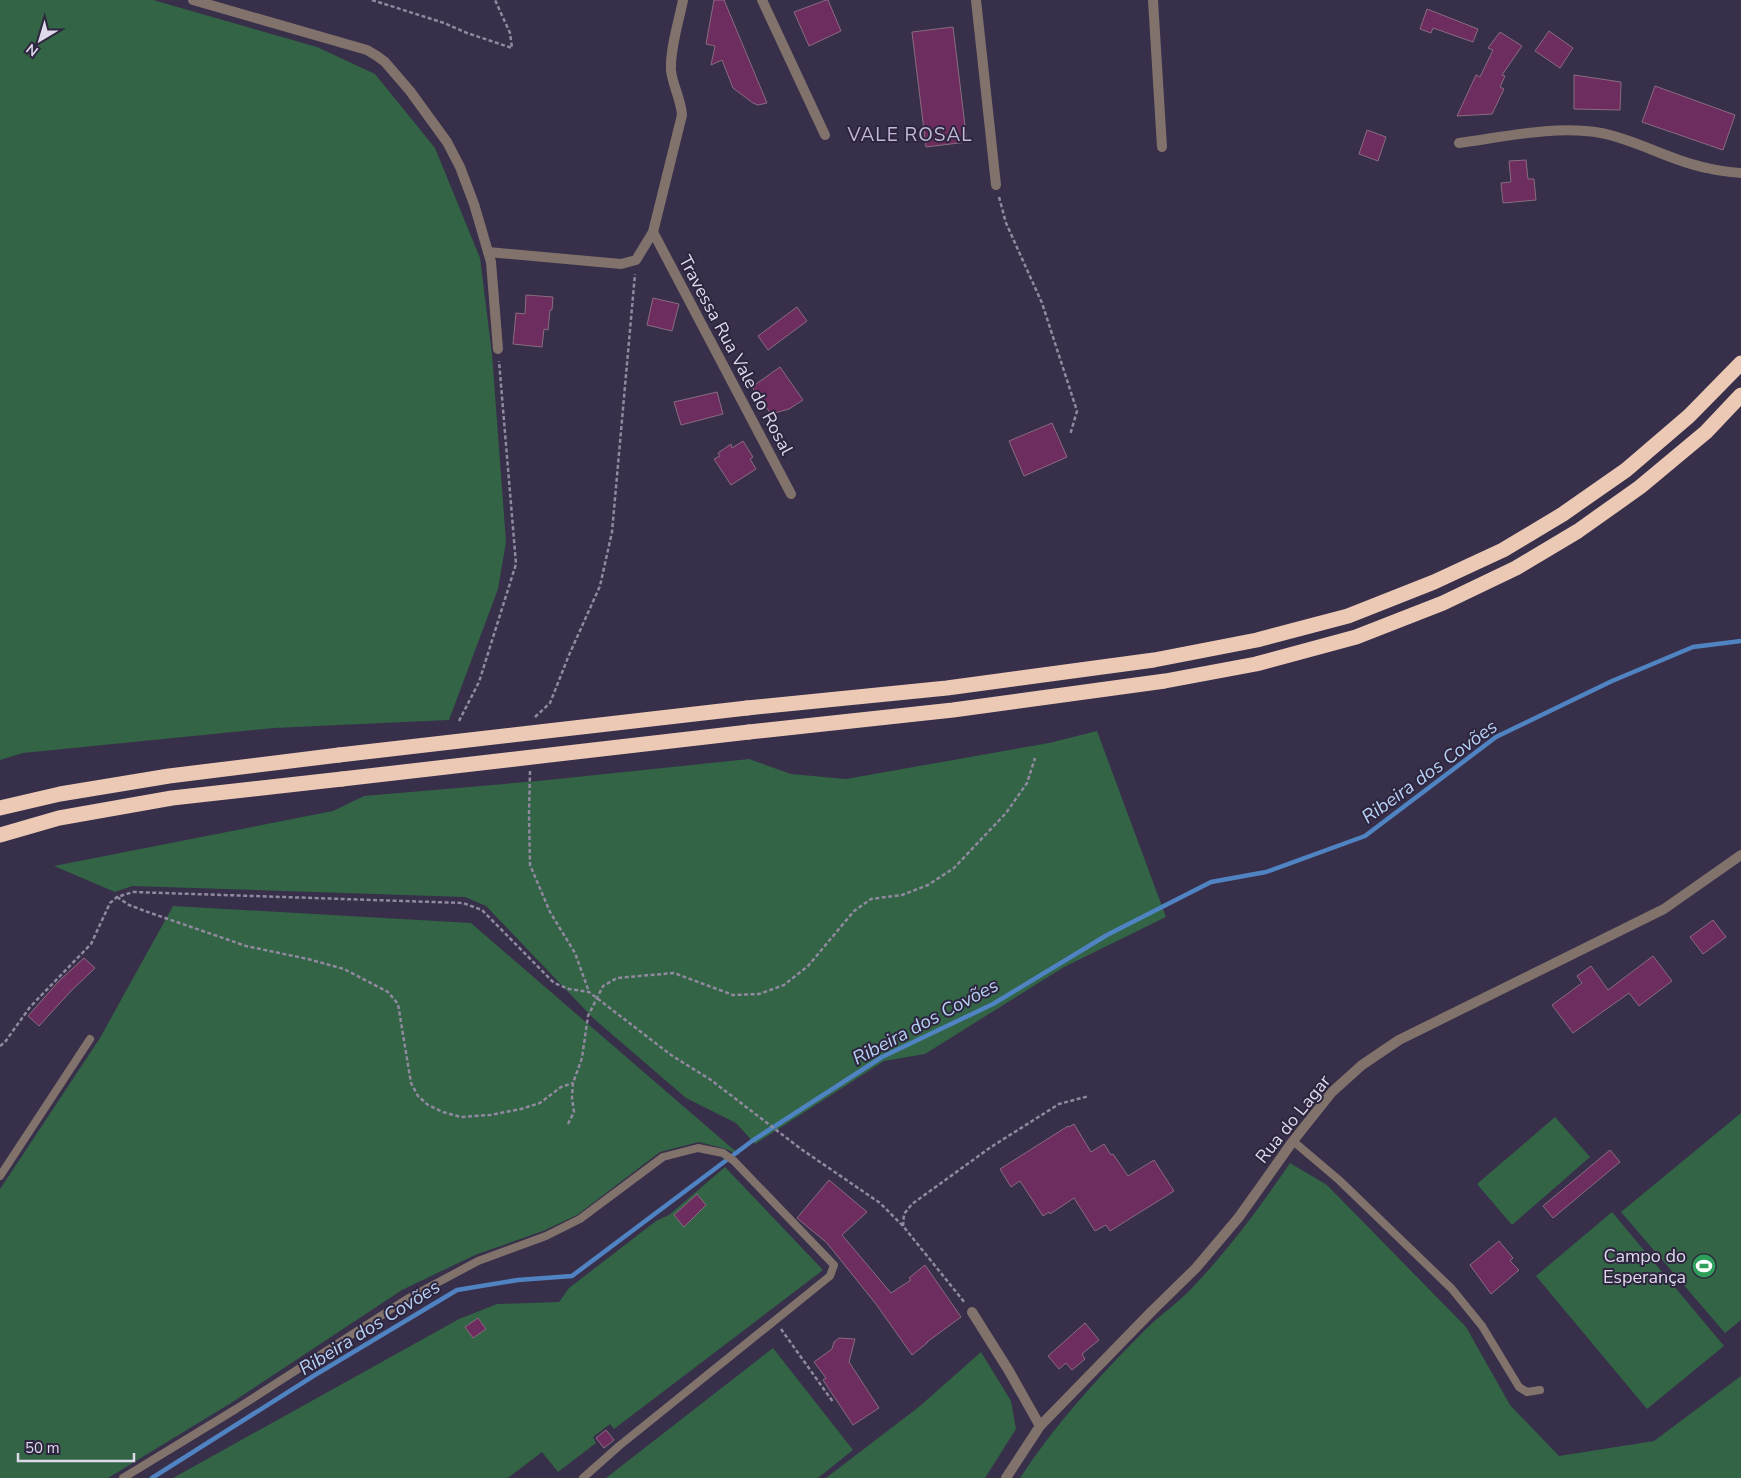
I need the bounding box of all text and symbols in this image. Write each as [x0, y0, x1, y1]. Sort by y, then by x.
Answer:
north arrow [15, 15, 65, 65]
text: N [22, 39, 42, 61]
district label: VALE ROSAL [846, 122, 973, 148]
street label: Travessa Rua Vale do Rosal [673, 251, 799, 459]
water label: Ribeira dos Covões [1356, 714, 1503, 830]
water label: Ribeira dos Covões [848, 972, 1003, 1071]
street label: Rua do Lagar [1250, 1069, 1336, 1168]
place label: Campo do Esperança [1603, 1244, 1686, 1289]
sports icon: Campo do Esperança [1691, 1253, 1717, 1279]
water label: Ribeira dos Covões [294, 1274, 445, 1382]
scale bar [18, 1430, 134, 1462]
text: 50 m [25, 1438, 60, 1458]

